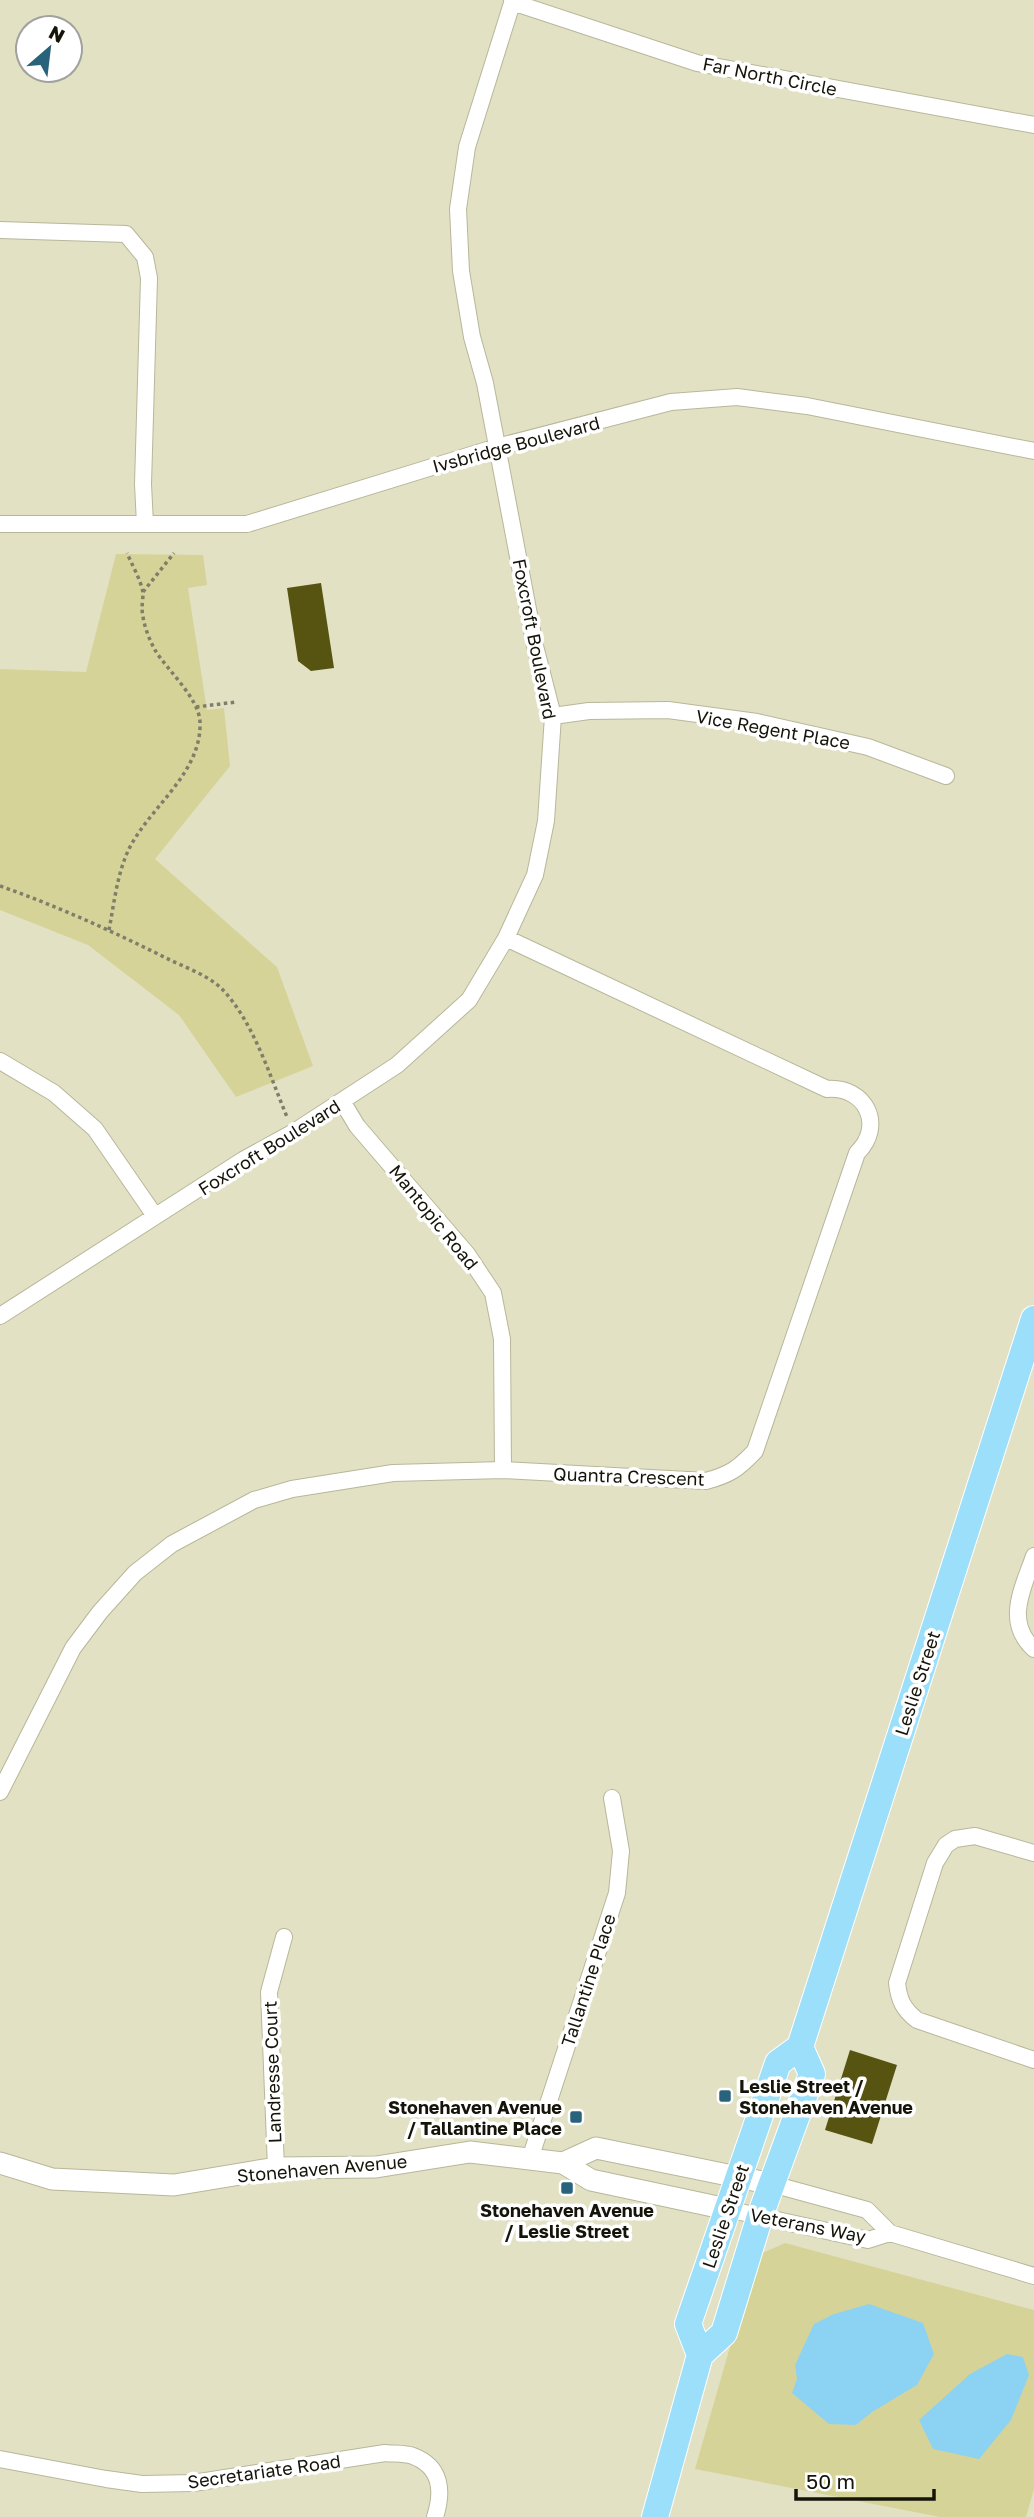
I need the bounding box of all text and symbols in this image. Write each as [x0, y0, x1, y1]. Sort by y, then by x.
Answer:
north arrow [14, 14, 84, 84]
text: N [45, 20, 69, 47]
street label: Far North Circle [701, 52, 839, 100]
street label: Ivsbridge Boulevard [430, 411, 602, 477]
street label: Foxcroft Boulevard [509, 557, 561, 721]
street label: Vice Regent Place [694, 705, 852, 753]
street label: Foxcroft Boulevard [194, 1094, 344, 1200]
street label: Mantopic Road [385, 1160, 483, 1274]
street label: Quantra Crescent [553, 1462, 705, 1490]
street label: Leslie Street [890, 1628, 944, 1738]
street label: Tallantine Place [556, 1911, 620, 2049]
street label: Landresse Court [259, 2000, 285, 2144]
place label: Leslie Street / Stonehaven Avenue [739, 2075, 913, 2118]
marker: Leslie Street / Stonehaven Avenue [717, 2088, 733, 2104]
place label: Stonehaven Avenue / Tallantine Place [388, 2096, 562, 2139]
marker: Stonehaven Avenue / Tallantine Place [568, 2109, 584, 2125]
street label: Stonehaven Avenue [236, 2150, 408, 2186]
street label: Leslie Street [697, 2161, 753, 2271]
marker: Stonehaven Avenue / Leslie Street [559, 2180, 575, 2196]
place label: Stonehaven Avenue / Leslie Street [480, 2199, 654, 2242]
street label: Veterans Way [748, 2203, 868, 2247]
street label: Secretariate Road [186, 2449, 342, 2493]
scale bar [796, 2458, 934, 2502]
text: 50 m [806, 2468, 855, 2494]

